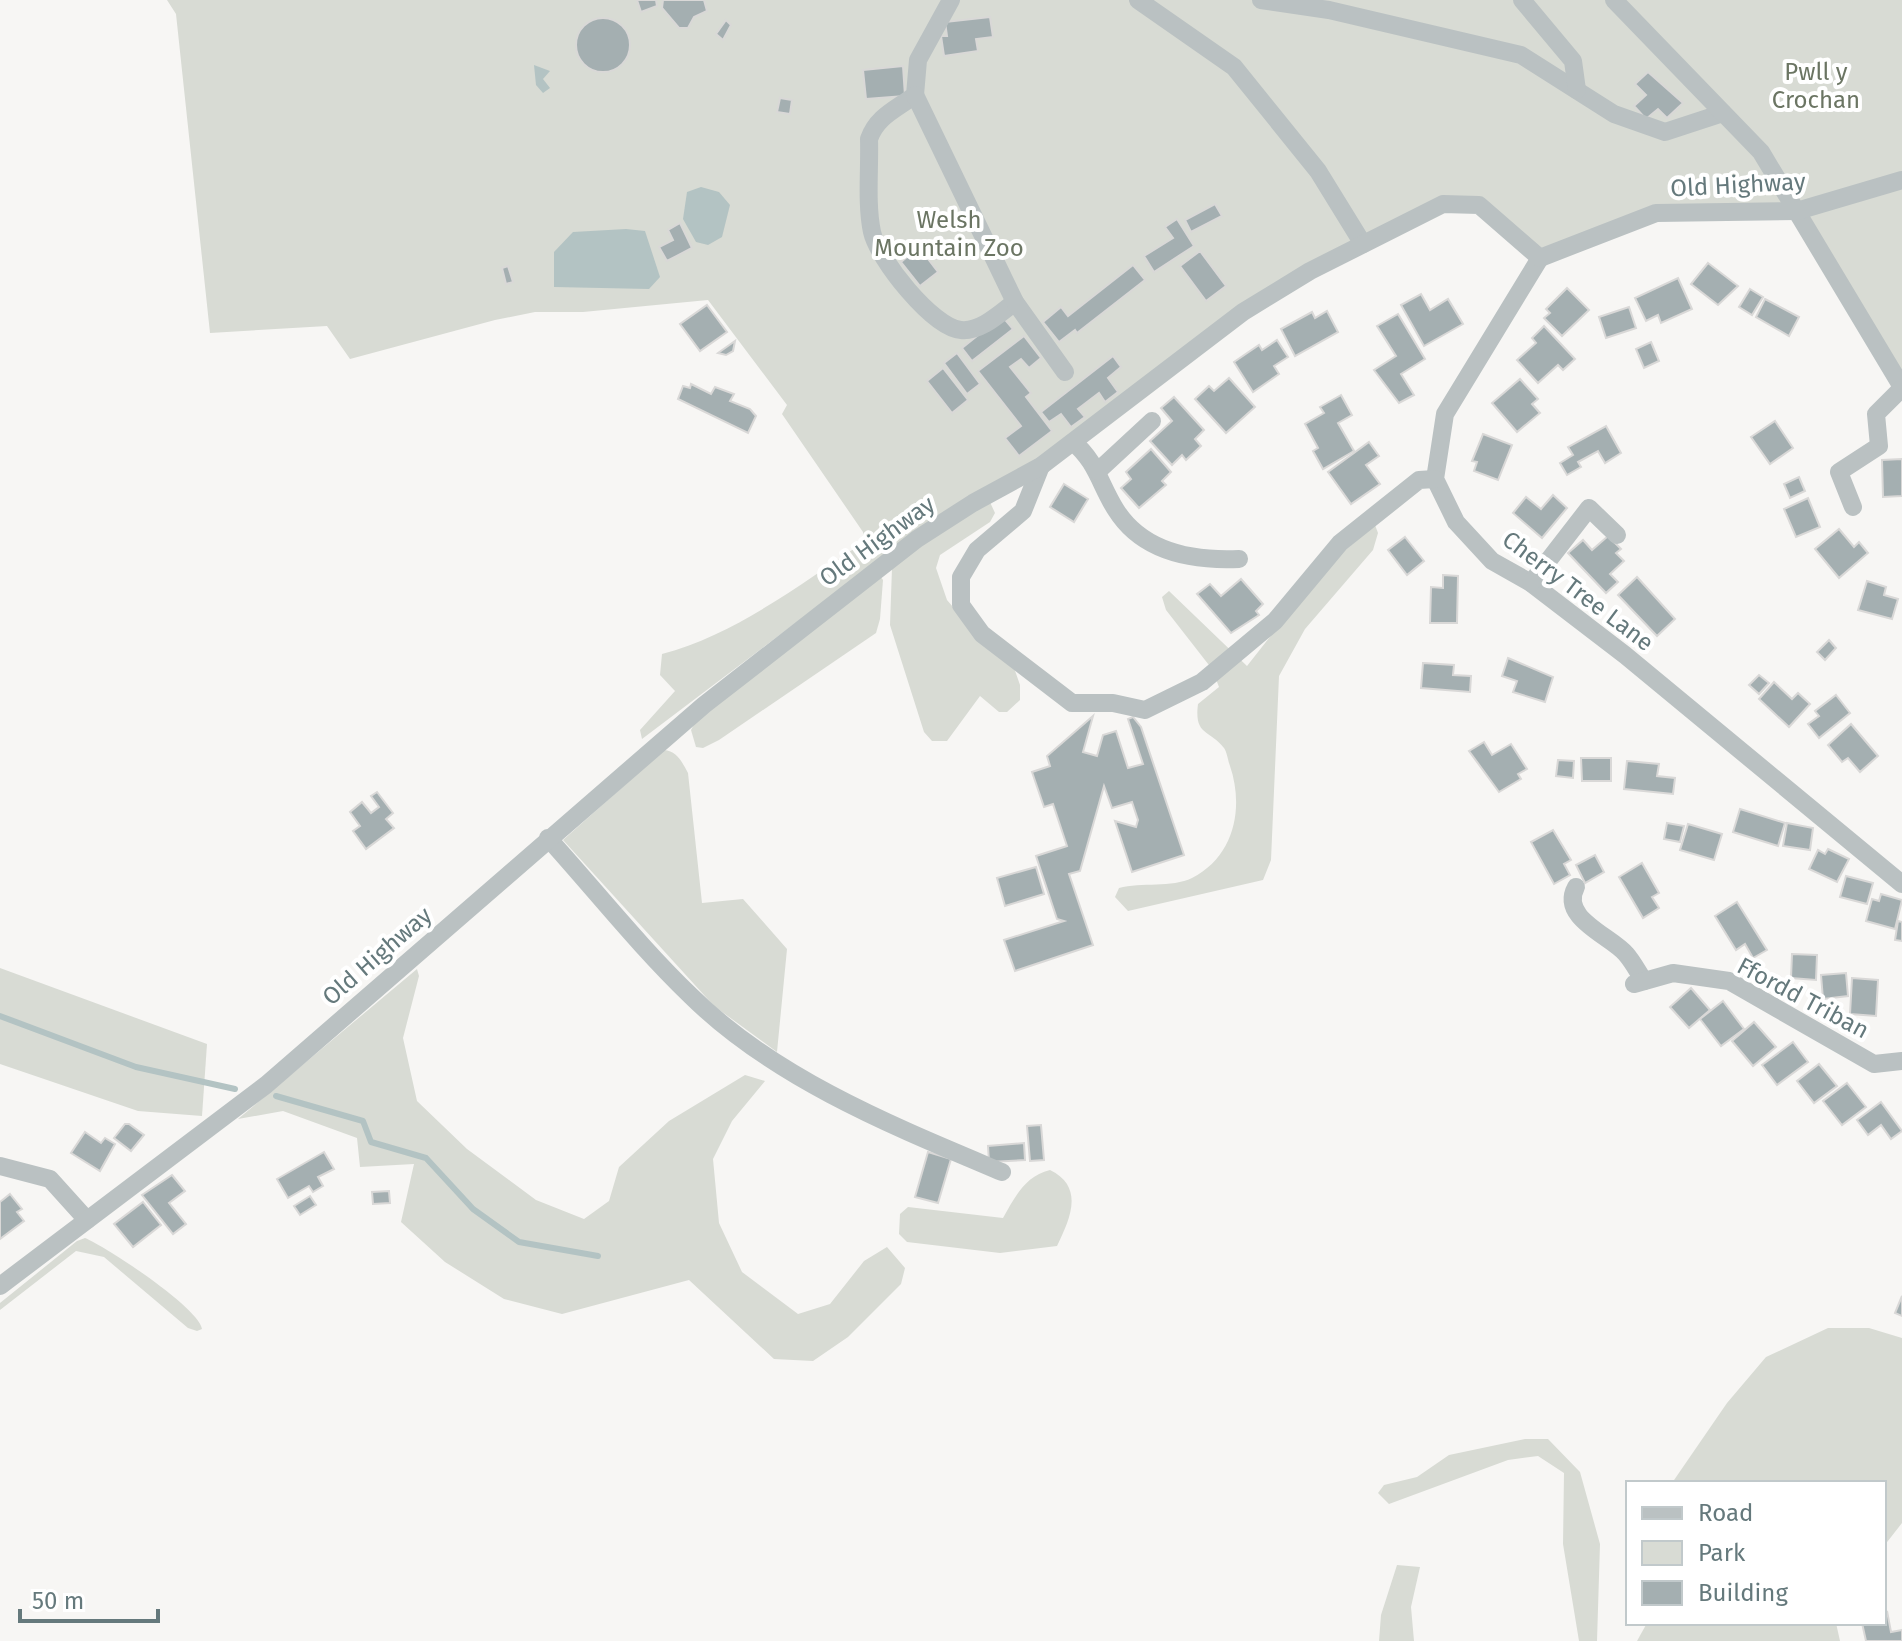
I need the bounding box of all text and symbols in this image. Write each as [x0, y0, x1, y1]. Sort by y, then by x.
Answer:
park label: Pwll y Crochan [1772, 58, 1860, 114]
street label: Old Highway [1670, 167, 1806, 203]
park label: Welsh Mountain Zoo [874, 206, 1024, 262]
street label: Old Highway [814, 490, 940, 592]
street label: Cherry Tree Lane [1497, 525, 1659, 657]
street label: Old Highway [317, 901, 437, 1011]
street label: Ffordd Triban [1732, 952, 1874, 1044]
legend [1626, 1481, 1886, 1625]
text: Road [1698, 1499, 1753, 1527]
text: Park [1698, 1539, 1746, 1567]
scale bar [20, 1573, 158, 1623]
text: Building [1698, 1579, 1788, 1607]
text: 50 m [32, 1587, 84, 1615]

